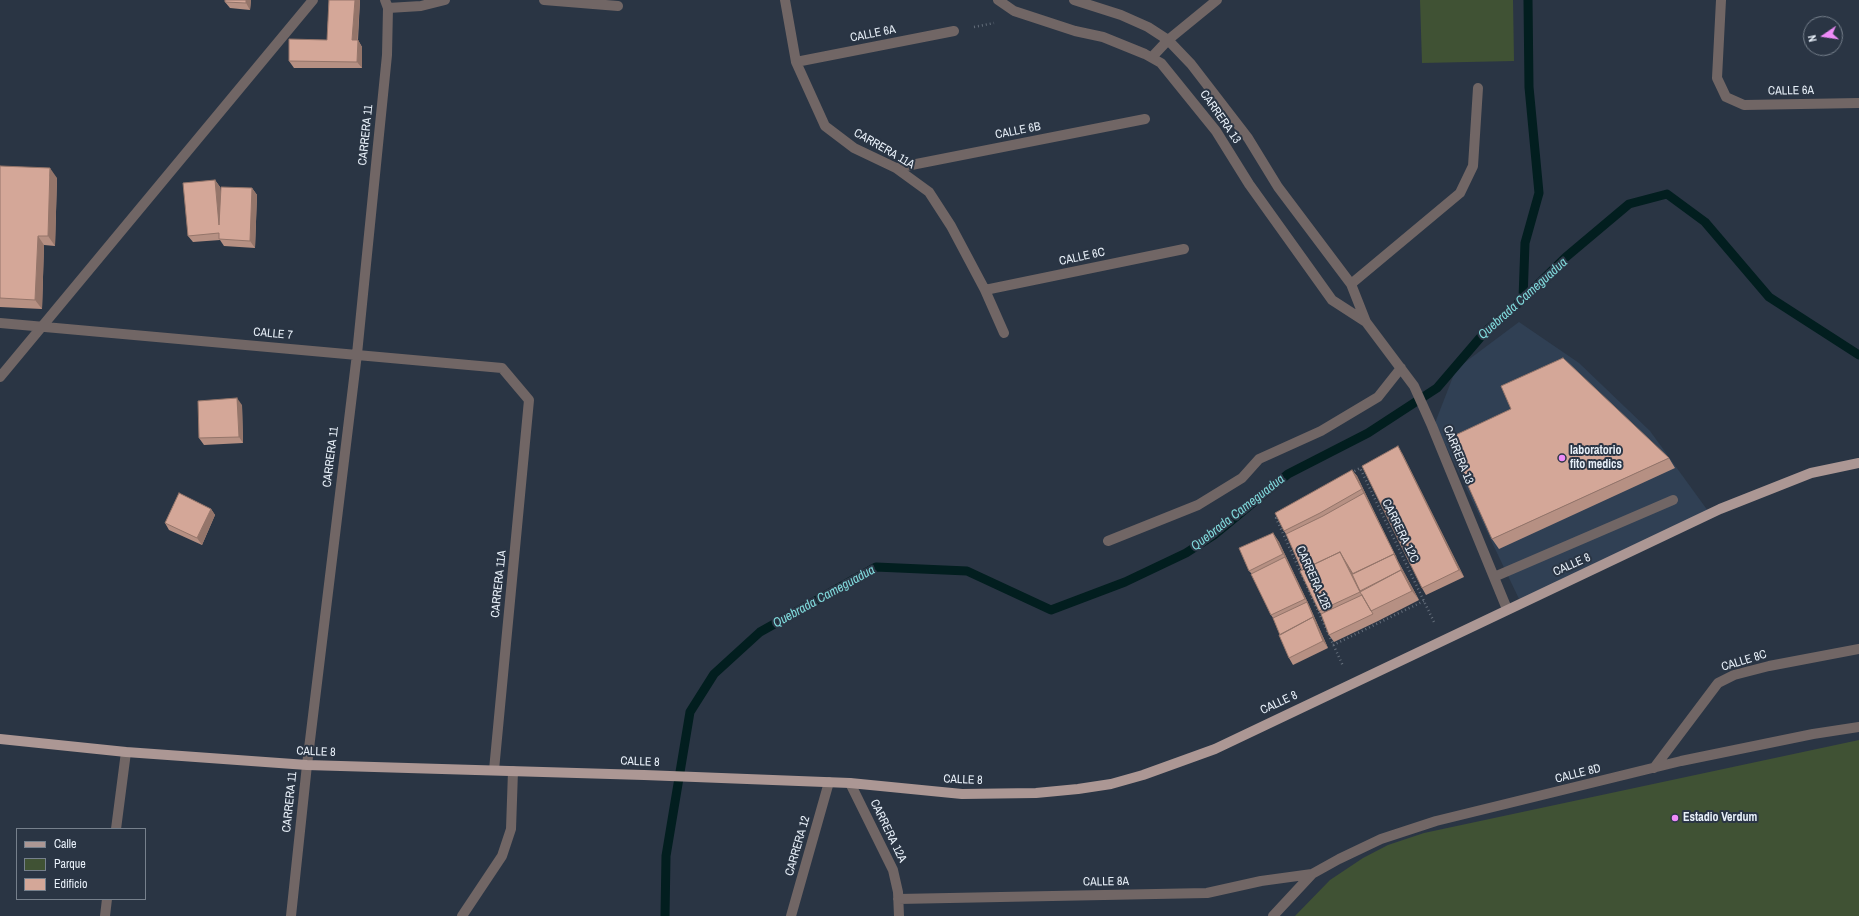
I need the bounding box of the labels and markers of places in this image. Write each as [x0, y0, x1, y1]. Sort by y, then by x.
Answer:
place label: laboratorio fito medics [1570, 444, 1622, 472]
marker: laboratorio fito medics [1557, 453, 1567, 463]
place label: Estadio Verdum [1683, 811, 1757, 825]
marker: Estadio Verdum [1670, 813, 1680, 823]

